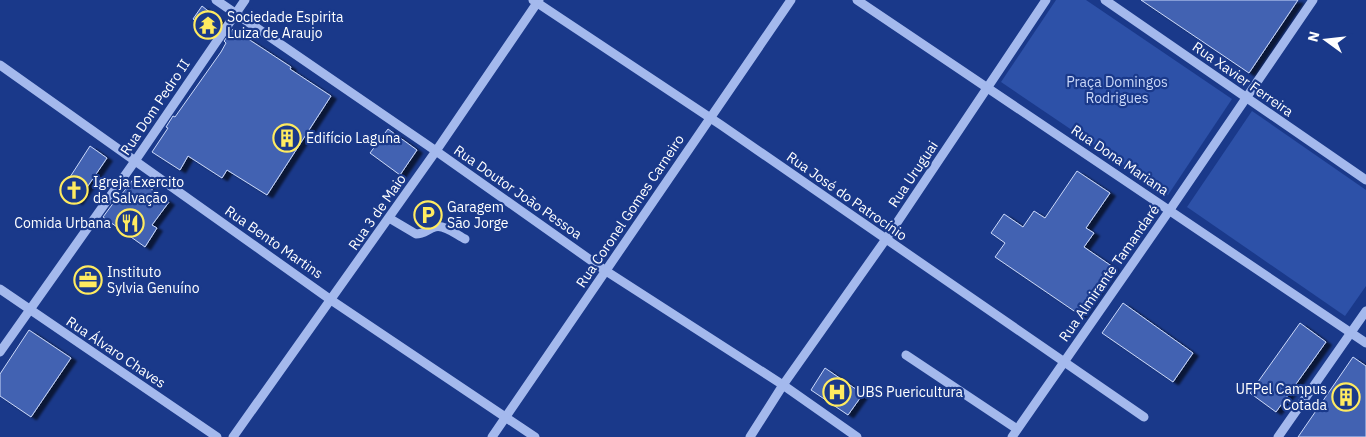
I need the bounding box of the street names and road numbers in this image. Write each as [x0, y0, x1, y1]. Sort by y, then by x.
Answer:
street label: Rua Xavier Ferreira [1189, 37, 1297, 121]
street label: Rua Dom Pedro II [116, 56, 194, 158]
street label: Rua Dona Mariana [1068, 121, 1173, 200]
street label: Rua Coronel Gomes Carneiro [572, 131, 688, 291]
street label: Rua Uruguai [884, 137, 942, 211]
street label: Rua Doutor João Pessoa [450, 141, 586, 243]
street label: Rua José do Patrocínio [783, 148, 911, 245]
street label: Rua 3 de Maio [344, 170, 410, 253]
street label: Rua Bento Martins [221, 201, 327, 283]
street label: Rua Almirante Tamandaré [1055, 201, 1163, 345]
street label: Rua Álvaro Chaves [63, 311, 170, 392]

